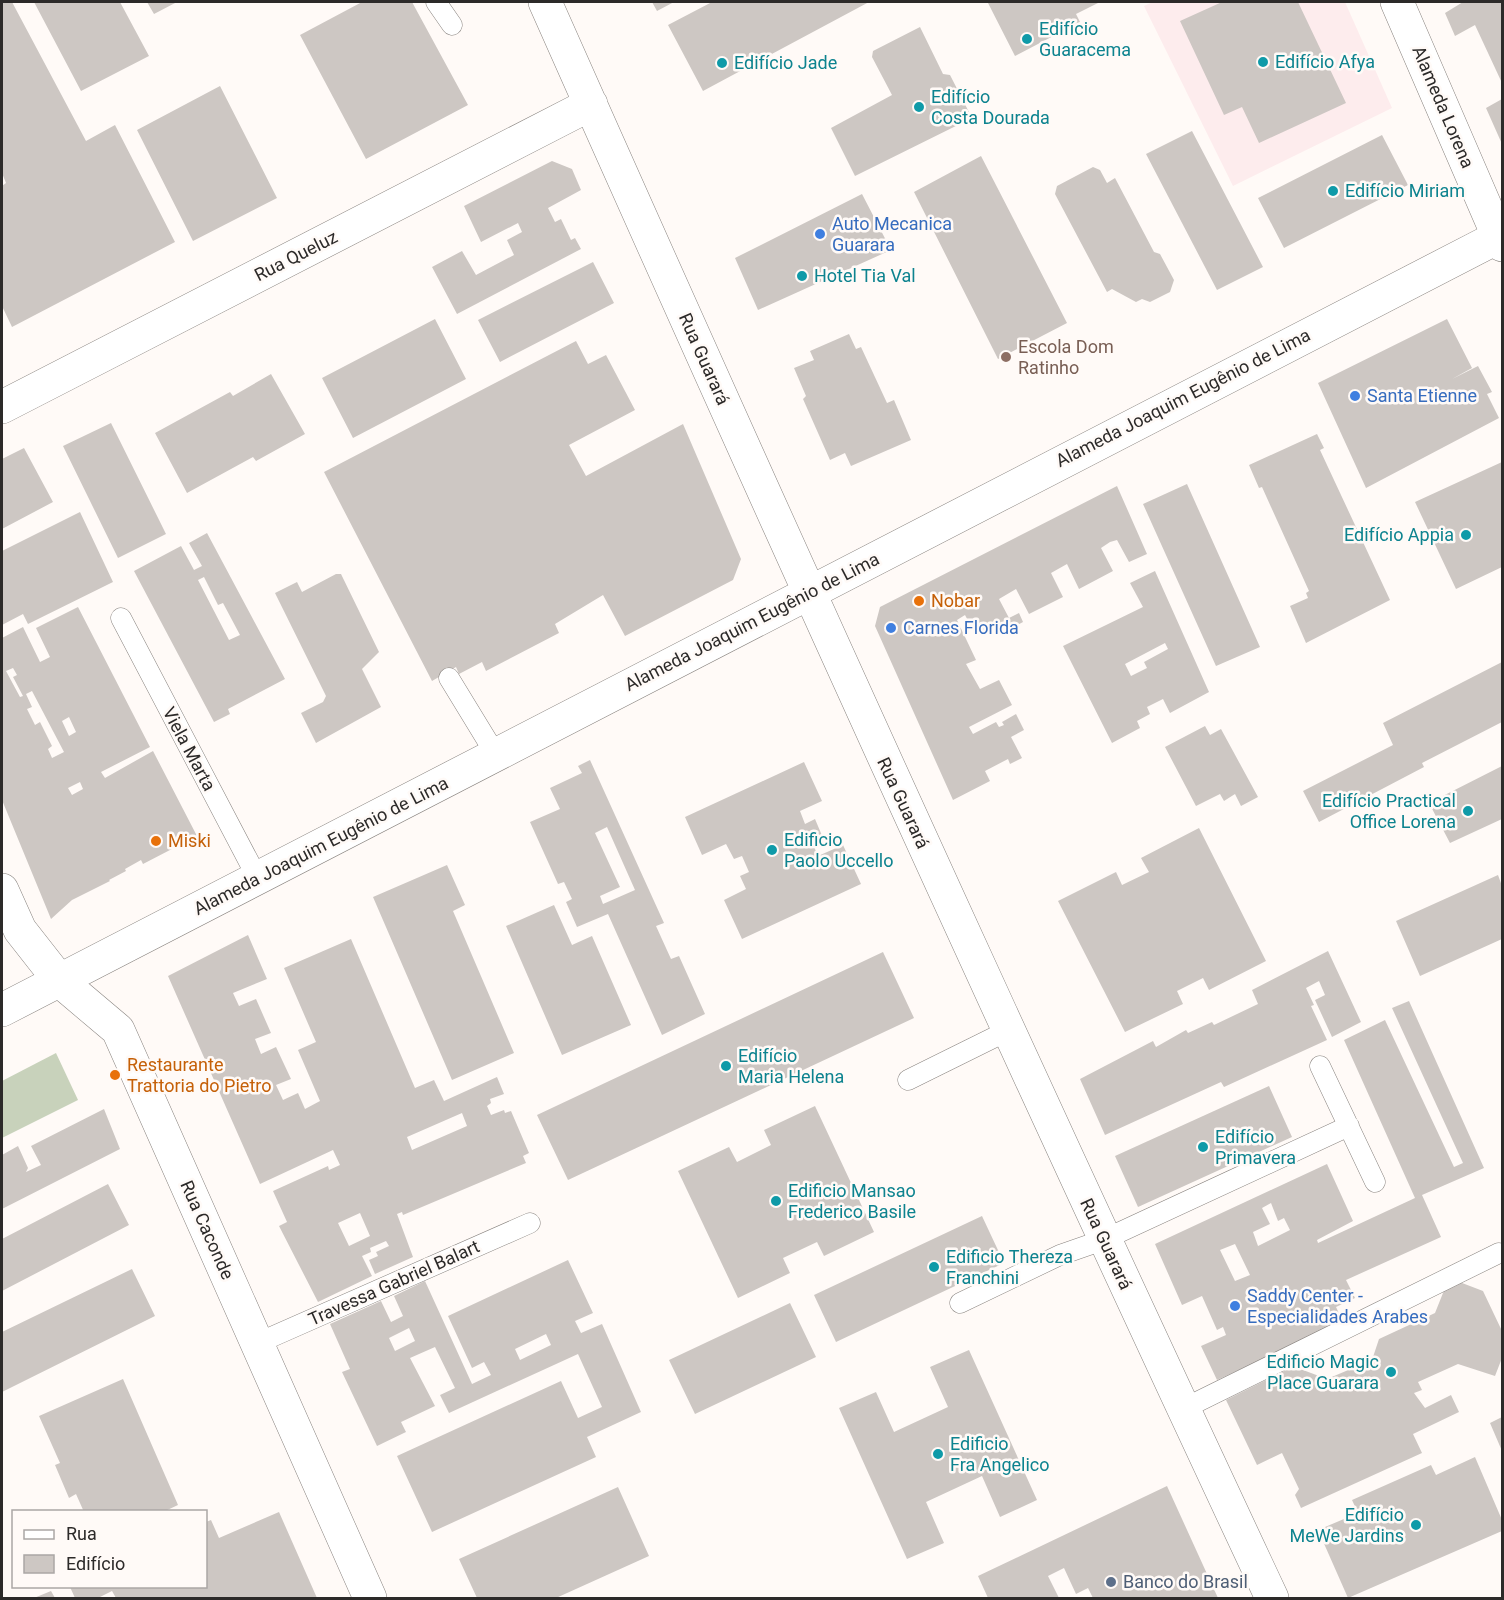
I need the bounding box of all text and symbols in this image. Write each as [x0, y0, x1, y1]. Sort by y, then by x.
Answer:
place label: Edifício Guaracema [1039, 18, 1131, 60]
marker: Edifício Guaracema [1020, 32, 1034, 46]
street label: Alameda Lorena [1408, 42, 1479, 171]
place label: Edifício Afya [1275, 51, 1375, 72]
place label: Edifício Jade [734, 52, 837, 73]
marker: Edifício Afya [1256, 55, 1270, 69]
marker: Edifício Jade [715, 56, 729, 70]
place label: Edifício Costa Dourada [931, 86, 1050, 128]
marker: Edifício Costa Dourada [912, 100, 926, 114]
place label: Edifício Miriam [1345, 180, 1465, 201]
marker: Edifício Miriam [1326, 184, 1340, 198]
place label: Auto Mecanica Guarara [832, 213, 952, 255]
street label: Rua Queluz [251, 226, 341, 285]
marker: Auto Mecanica Guarara [813, 227, 827, 241]
place label: Hotel Tia Val [814, 265, 916, 286]
marker: Hotel Tia Val [795, 269, 809, 283]
street label: Rua Guarará [675, 310, 734, 408]
street label: Alameda Joaquim Eugênio de Lima [1052, 324, 1314, 471]
place label: Escola Dom Ratinho [1018, 336, 1114, 378]
marker: Escola Dom Ratinho [999, 350, 1013, 364]
place label: Santa Etienne [1367, 385, 1477, 406]
marker: Santa Etienne [1348, 389, 1362, 403]
place label: Edifício Appia [1344, 524, 1454, 545]
marker: Edifício Appia [1459, 528, 1473, 542]
street label: Alameda Joaquim Eugênio de Lima [621, 548, 883, 695]
place label: Nobar [931, 590, 980, 611]
marker: Nobar [912, 594, 926, 608]
place label: Carnes Florida [903, 617, 1019, 638]
marker: Carnes Florida [884, 621, 898, 635]
street label: Viela Marta [159, 703, 220, 794]
street label: Rua Guarará [873, 754, 934, 852]
street label: Alameda Joaquim Eugênio de Lima [190, 772, 452, 919]
place label: Edifício Practical Office Lorena [1322, 790, 1456, 832]
marker: Edifício Practical Office Lorena [1461, 804, 1475, 818]
place label: Edificio Paolo Uccello [784, 829, 894, 871]
place label: Miski [168, 830, 211, 851]
marker: Miski [149, 834, 163, 848]
marker: Edificio Paolo Uccello [765, 843, 779, 857]
place label: Edifício Maria Helena [738, 1045, 844, 1087]
place label: Restaurante Trattoria do Pietro [127, 1054, 271, 1096]
marker: Edifício Maria Helena [719, 1059, 733, 1073]
marker: Restaurante Trattoria do Pietro [108, 1068, 122, 1082]
place label: Edifício Primavera [1215, 1126, 1296, 1168]
marker: Edifício Primavera [1196, 1140, 1210, 1154]
street label: Rua Caconde [176, 1177, 239, 1283]
place label: Edificio Mansao Frederico Basile [788, 1180, 916, 1222]
marker: Edificio Mansao Frederico Basile [769, 1194, 783, 1208]
street label: Rua Guarará [1076, 1195, 1137, 1293]
street label: Travessa Gabriel Balart [305, 1235, 483, 1330]
place label: Edificio Thereza Franchini [946, 1246, 1073, 1288]
marker: Edificio Thereza Franchini [927, 1260, 941, 1274]
place label: Saddy Center - Especialidades Arabes [1247, 1285, 1428, 1327]
marker: Saddy Center - Especialidades Arabes [1228, 1299, 1242, 1313]
place label: Edificio Magic Place Guarara [1266, 1351, 1379, 1393]
marker: Edificio Magic Place Guarara [1384, 1365, 1398, 1379]
place label: Edificio Fra Angelico [950, 1433, 1050, 1475]
marker: Edificio Fra Angelico [931, 1447, 945, 1461]
place label: Edifício MeWe Jardins [1290, 1504, 1404, 1546]
legend [12, 1510, 207, 1588]
marker: Edifício MeWe Jardins [1409, 1518, 1423, 1532]
text: Rua [66, 1523, 97, 1544]
text: Edifício [66, 1553, 125, 1574]
place label: Banco do Brasil [1123, 1571, 1248, 1592]
marker: Banco do Brasil [1104, 1575, 1118, 1589]

